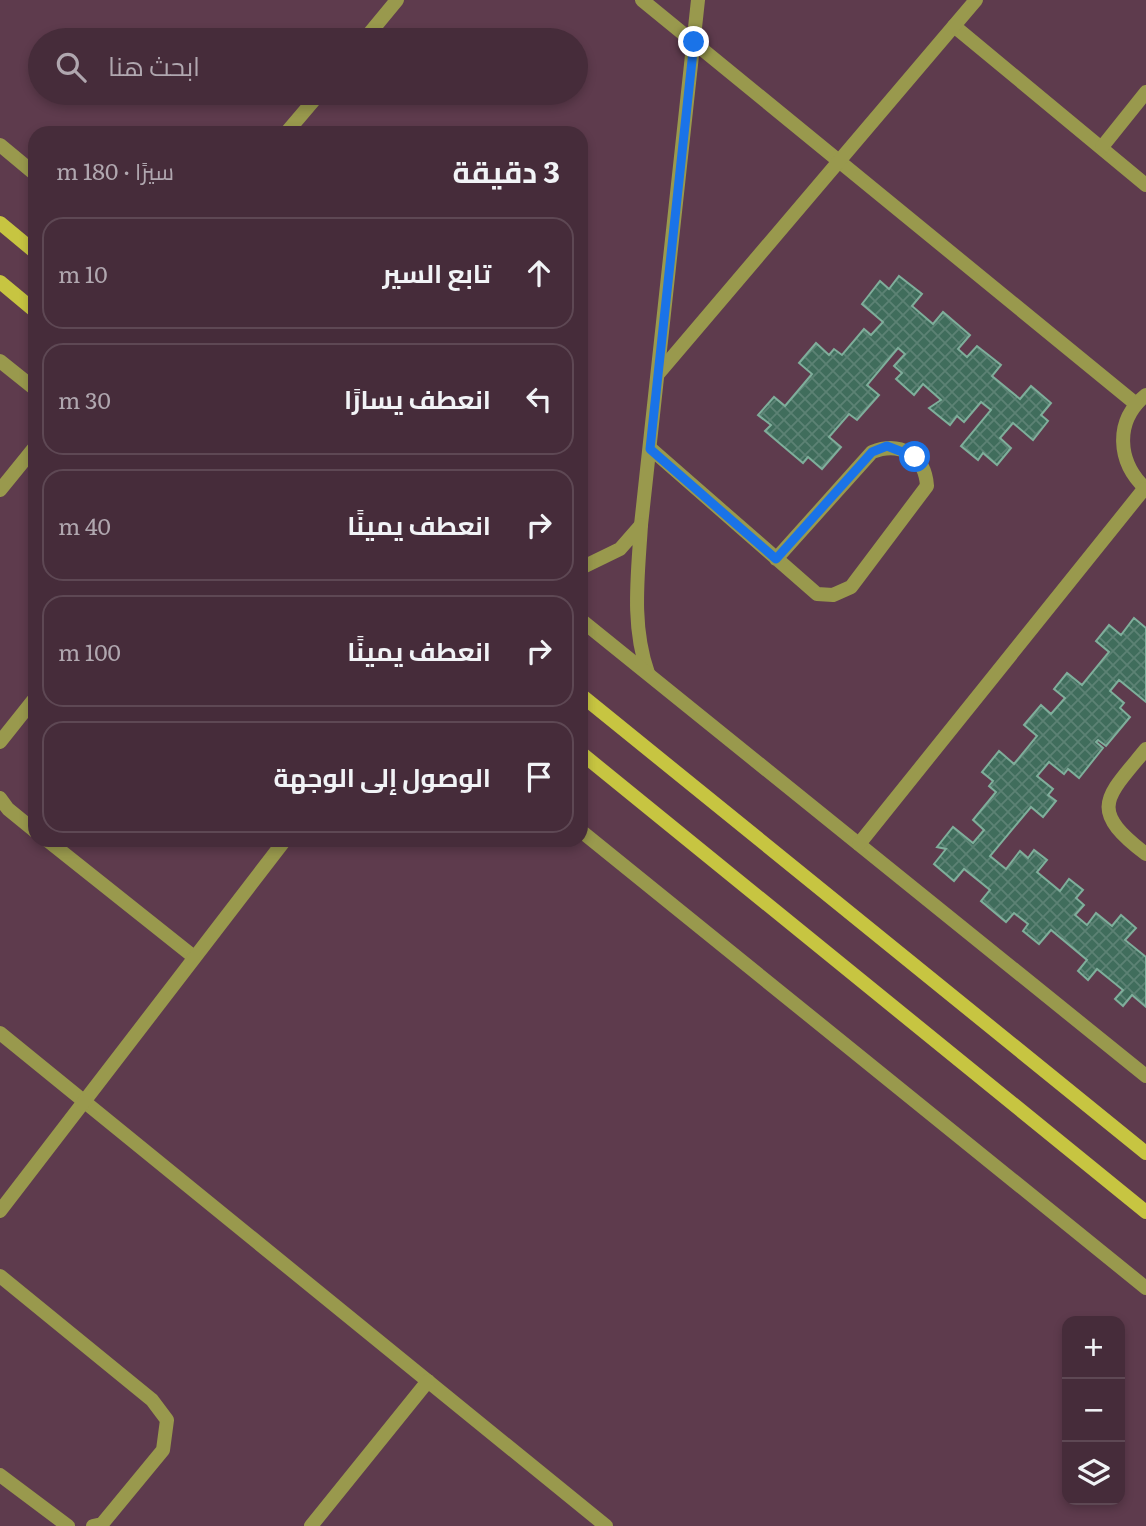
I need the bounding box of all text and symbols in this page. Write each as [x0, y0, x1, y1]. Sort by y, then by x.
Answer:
route end [678, 26, 709, 57]
search box [28, 28, 588, 105]
text: ابحث هنا [108, 45, 200, 84]
icon: search [52, 48, 90, 86]
text: 3 دقيقة [452, 148, 560, 192]
text: سيرًا · 180 m [56, 153, 174, 187]
text: تابع السير [382, 252, 491, 291]
icon: ahead [520, 254, 558, 292]
text: 10 m [58, 256, 108, 290]
text: انعطف يسارًا [344, 378, 491, 417]
icon: left [520, 380, 558, 418]
text: 30 m [58, 382, 111, 416]
route start [899, 441, 930, 472]
text: انعطف يمينًا [347, 504, 491, 543]
icon: right [520, 506, 558, 544]
text: 40 m [58, 508, 111, 542]
text: انعطف يمينًا [347, 630, 491, 669]
icon: right [520, 632, 558, 670]
text: 100 m [58, 634, 121, 668]
text: الوصول إلى الوجهة [273, 756, 491, 795]
icon: arrive [520, 758, 558, 796]
map controls [1062, 1316, 1125, 1505]
button: + [1062, 1316, 1125, 1379]
button: − [1062, 1379, 1125, 1442]
button: layers [1062, 1442, 1125, 1505]

